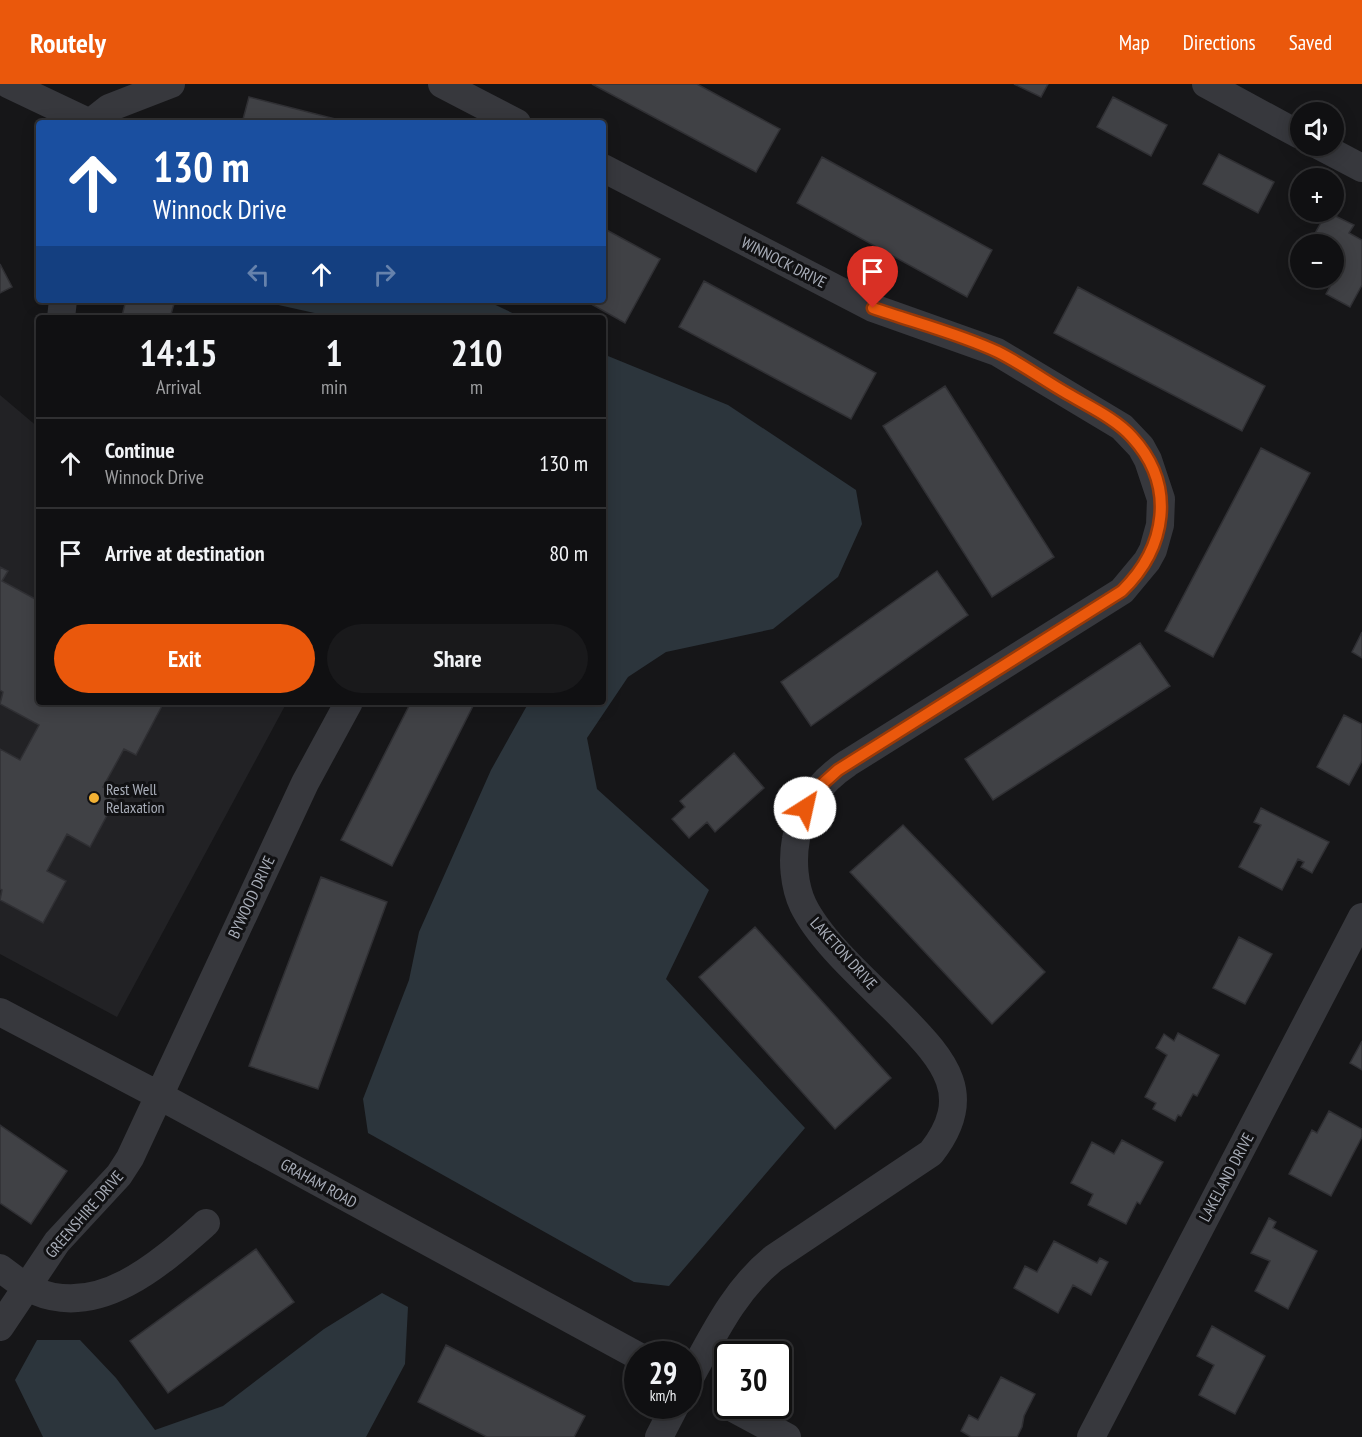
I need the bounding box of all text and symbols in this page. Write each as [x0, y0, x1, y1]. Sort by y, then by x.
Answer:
text: Routely [30, 24, 106, 61]
text: Map [1119, 29, 1150, 56]
text: Directions [1183, 29, 1256, 56]
text: Saved [1289, 29, 1332, 56]
map controls [1290, 102, 1344, 288]
button: sound [1290, 102, 1344, 156]
text: 130 m [153, 139, 250, 194]
icon: ahead [54, 144, 132, 222]
button: + [1290, 168, 1344, 222]
text: Winnock Drive [153, 192, 287, 226]
street label: WINNOCK DRIVE [738, 232, 830, 292]
button: − [1290, 234, 1344, 288]
pin [847, 246, 898, 308]
icon: arrive [856, 255, 889, 288]
icon: left [242, 258, 275, 291]
icon: ahead [305, 258, 338, 291]
icon: right [368, 258, 401, 291]
text: 14:15 [140, 329, 217, 376]
text: 1 [325, 329, 343, 376]
text: 210 [451, 329, 502, 376]
text: Arrival [156, 374, 201, 400]
text: min [321, 374, 347, 400]
text: m [470, 374, 483, 400]
text: Continue [105, 436, 175, 464]
icon: ahead [54, 447, 87, 480]
text: 130 m [539, 449, 588, 477]
text: Winnock Drive [105, 464, 204, 490]
icon: arrive [54, 537, 87, 570]
text: Arrive at destination [105, 539, 265, 567]
text: 80 m [549, 539, 588, 567]
button: Exit [54, 624, 315, 693]
button: Share [327, 624, 588, 693]
position arrow [773, 776, 837, 840]
place label: Rest Well Relaxation [106, 779, 165, 817]
marker: Rest Well Relaxation [87, 791, 101, 805]
street label: BYWOOD DRIVE [223, 852, 279, 941]
street label: LAKETON DRIVE [806, 913, 882, 993]
street label: LAKELAND DRIVE [1194, 1129, 1258, 1225]
street label: GRAHAM ROAD [277, 1154, 361, 1212]
street label: GREENSHIRE DRIVE [41, 1166, 127, 1262]
speed limit sign: 30 [714, 1341, 792, 1419]
text: 29 [649, 1353, 677, 1392]
text: km/h [650, 1386, 676, 1405]

